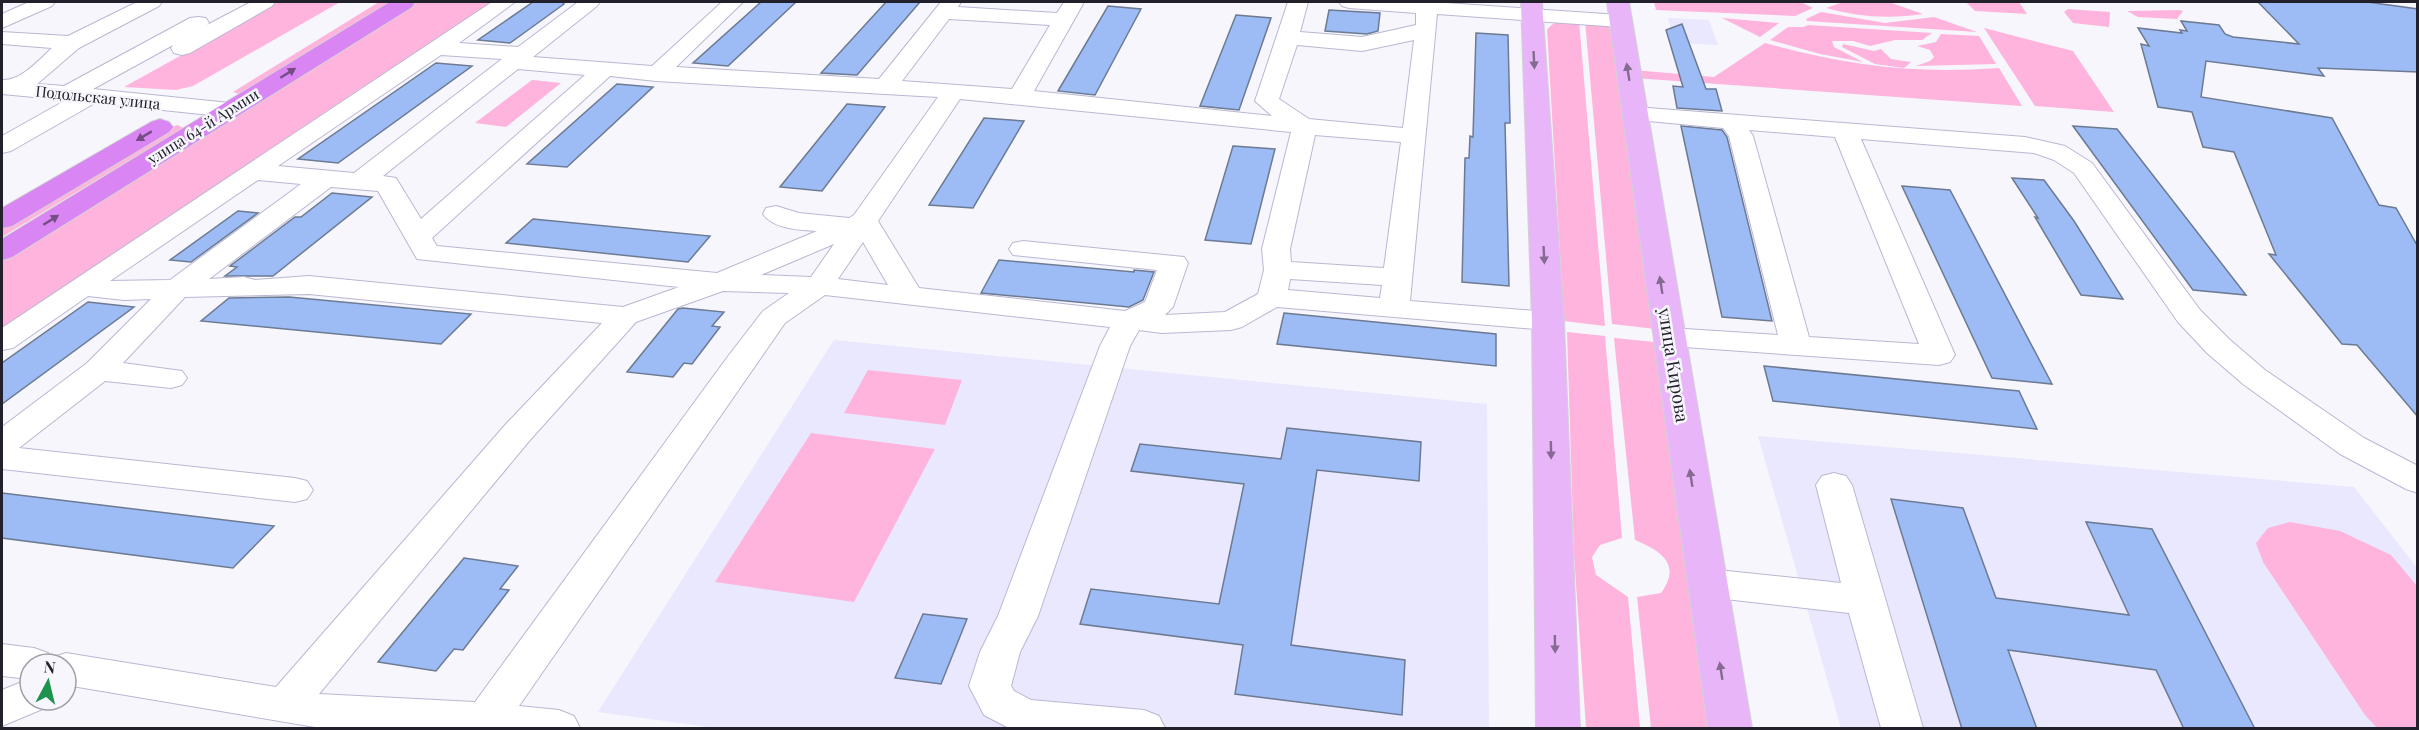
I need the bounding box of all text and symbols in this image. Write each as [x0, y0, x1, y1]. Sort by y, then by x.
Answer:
one-way arrow [1530, 50, 1539, 69]
one-way arrow [1624, 62, 1633, 81]
one-way arrow [280, 68, 297, 79]
street label: Подольская улица [35, 81, 162, 114]
street label: улица 64-й Армии [143, 84, 262, 169]
one-way arrow [136, 131, 152, 142]
one-way arrow [43, 215, 59, 226]
one-way arrow [1540, 245, 1549, 264]
one-way arrow [1657, 276, 1666, 295]
street label: улица Кирова [1653, 305, 1695, 424]
one-way arrow [1546, 440, 1556, 459]
one-way arrow [1687, 468, 1696, 487]
one-way arrow [1551, 635, 1560, 654]
north arrow [18, 652, 78, 712]
text: N [43, 655, 57, 678]
one-way arrow [1717, 661, 1726, 680]

